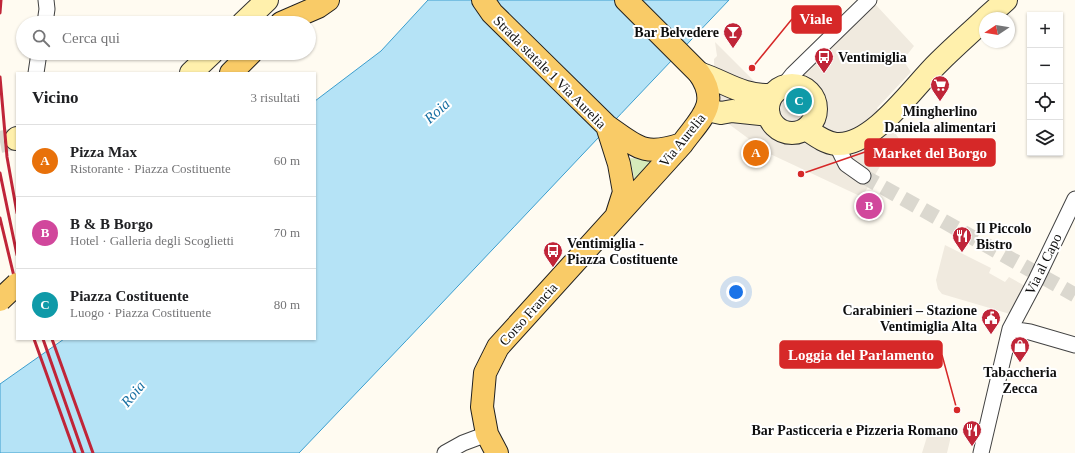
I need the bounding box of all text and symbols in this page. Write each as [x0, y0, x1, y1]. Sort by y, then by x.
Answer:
callout: Viale [792, 6, 841, 33]
text: Viale [800, 11, 833, 27]
north arrow [979, 12, 1015, 48]
map controls [1027, 12, 1063, 156]
button: + [1027, 12, 1063, 48]
street label: Strada statale 1 Via Aurelia [490, 13, 610, 132]
search box [16, 16, 316, 60]
bar icon: Bar Belvedere [722, 21, 744, 49]
place label: Bar Belvedere [634, 25, 719, 40]
icon: search [30, 27, 52, 49]
text: Cerca qui [62, 30, 120, 46]
bus stop icon: Ventimiglia [813, 46, 835, 74]
button: − [1027, 48, 1063, 84]
place label: Ventimiglia [838, 50, 907, 65]
supermarket icon: Mingherlino Daniela alimentari [929, 74, 951, 102]
button: locate [1027, 84, 1063, 120]
pin: C [786, 86, 812, 116]
text: Vicino [32, 88, 79, 107]
text: 3 risultati [251, 90, 300, 105]
water label: Roia [420, 96, 453, 127]
place label: Mingherlino Daniela alimentari [884, 104, 996, 135]
street label: Via Aurelia [656, 110, 709, 170]
button: layers [1027, 120, 1063, 156]
pin: A [743, 138, 769, 168]
callout: Market del Borgo [865, 139, 995, 166]
text: Pizza Max [70, 144, 137, 160]
text: Market del Borgo [873, 145, 987, 161]
text: A [40, 153, 50, 168]
text: 60 m [274, 153, 300, 168]
text: Ristorante · Piazza Costituente [70, 161, 231, 176]
pin: B [856, 191, 882, 221]
text: B & B Borgo [70, 216, 153, 232]
place label: Il Piccolo Bistro [976, 221, 1032, 252]
text: B [41, 225, 49, 240]
text: 70 m [274, 225, 300, 240]
restaurant icon: Il Piccolo Bistro [951, 225, 973, 253]
street label: Via al Capo [1022, 231, 1065, 297]
text: Hotel · Galleria degli Scoglietti [70, 233, 234, 248]
place label: Ventimiglia - Piazza Costituente [567, 236, 678, 267]
bus stop icon: Ventimiglia - Piazza Costituente [542, 240, 564, 268]
street label: Corso Francia [496, 279, 561, 349]
your location [726, 282, 746, 302]
text: Piazza Costituente [70, 288, 189, 304]
text: C [40, 297, 50, 312]
text: 80 m [274, 297, 300, 312]
place label: Carabinieri – Stazione Ventimiglia Alta [842, 303, 977, 334]
text: Luogo · Piazza Costituente [70, 305, 211, 320]
public building icon: Carabinieri – Stazione Ventimiglia Alta [980, 307, 1002, 335]
shop icon: Tabaccheria Zecca [1009, 335, 1031, 363]
callout: Loggia del Parlamento [780, 341, 942, 368]
text: Loggia del Parlamento [788, 347, 934, 363]
place label: Tabaccheria Zecca [983, 365, 1057, 396]
water label: Roia [117, 378, 148, 411]
restaurant icon: Bar Pasticceria e Pizzeria Romano [961, 419, 983, 447]
place label: Bar Pasticceria e Pizzeria Romano [751, 423, 958, 438]

